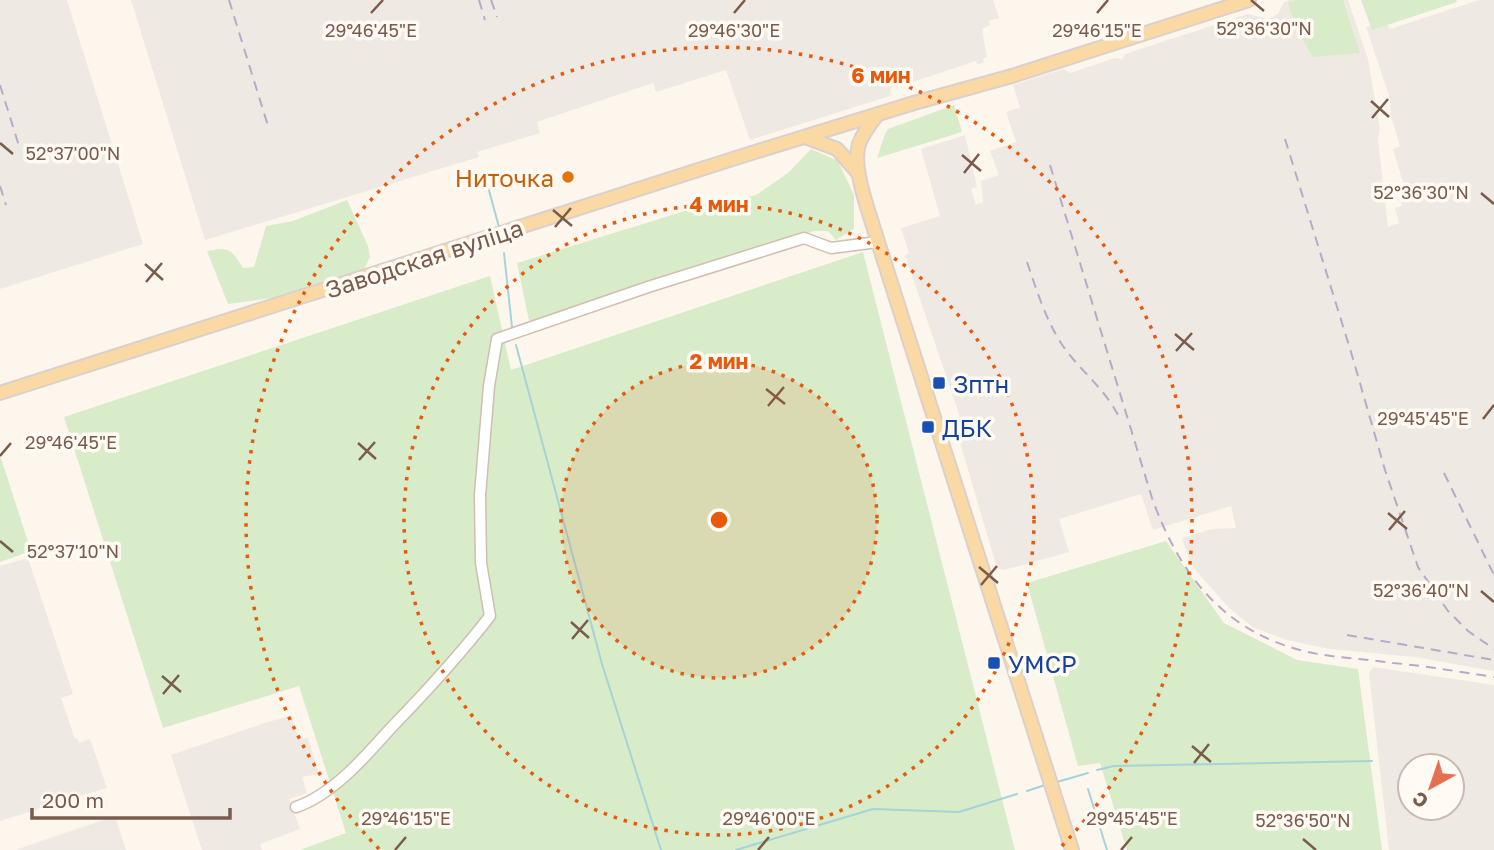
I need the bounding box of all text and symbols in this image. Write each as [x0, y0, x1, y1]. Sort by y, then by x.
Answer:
text: 52°36'30"N [1216, 17, 1312, 39]
text: 29°46'45"E [325, 19, 417, 41]
text: 29°46'30"E [688, 19, 780, 41]
text: 29°46'15"E [1052, 19, 1142, 41]
text: 6 мин [851, 62, 911, 88]
text: 52°37'00"N [26, 142, 120, 164]
place label: Ниточка [455, 163, 554, 192]
marker: Ниточка [560, 169, 576, 185]
text: 52°36'30"N [1373, 181, 1469, 203]
text: 4 мин [689, 191, 749, 217]
street label: Заводская вуліца [321, 212, 527, 304]
text: 2 мин [690, 348, 748, 374]
place label: Зптн [953, 369, 1009, 398]
marker: Зптн [931, 375, 947, 391]
text: 29°45'45"E [1377, 407, 1469, 429]
place label: ДБК [942, 413, 992, 442]
marker: ДБК [920, 419, 936, 435]
text: 29°46'45"E [25, 431, 117, 453]
centre of rings [707, 508, 731, 532]
text: 52°37'10"N [27, 540, 119, 562]
text: 52°36'40"N [1373, 579, 1469, 601]
place label: УМСР [1008, 649, 1077, 678]
marker: УМСР [986, 655, 1002, 671]
north arrow [1396, 752, 1466, 822]
scale bar [32, 776, 229, 820]
text: 200 m [42, 787, 104, 813]
text: С [1407, 787, 1432, 814]
text: 29°46'15"E [361, 807, 451, 829]
text: 29°46'00"E [723, 807, 815, 829]
text: 29°45'45"E [1086, 807, 1178, 829]
text: 52°36'50"N [1255, 809, 1351, 831]

